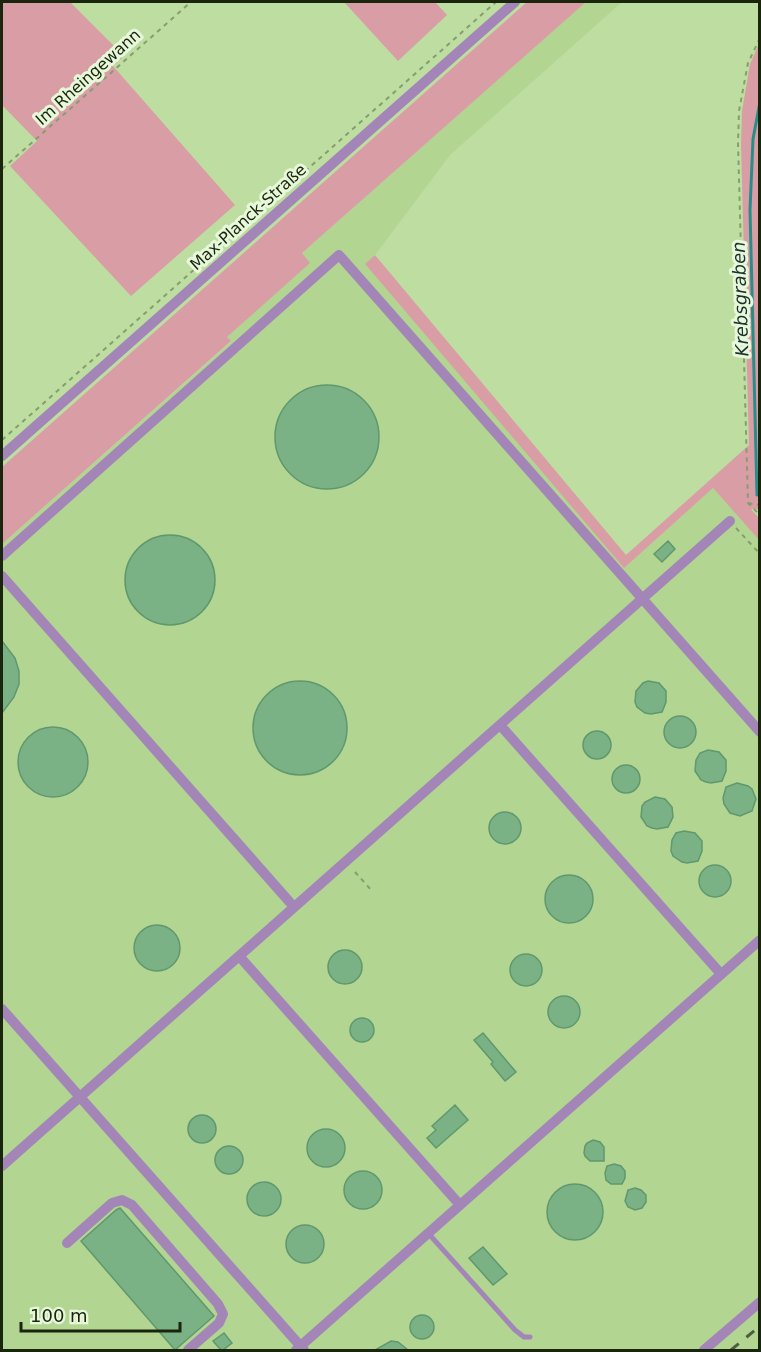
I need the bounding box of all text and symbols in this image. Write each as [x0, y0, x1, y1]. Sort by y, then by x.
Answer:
street label: Im Rheingewann [32, 25, 144, 129]
street label: Max-Planck-Straße [186, 160, 310, 274]
water label: Krebsgraben [728, 241, 752, 357]
scale bar [21, 1295, 180, 1333]
text: 100 m [30, 1305, 88, 1326]

